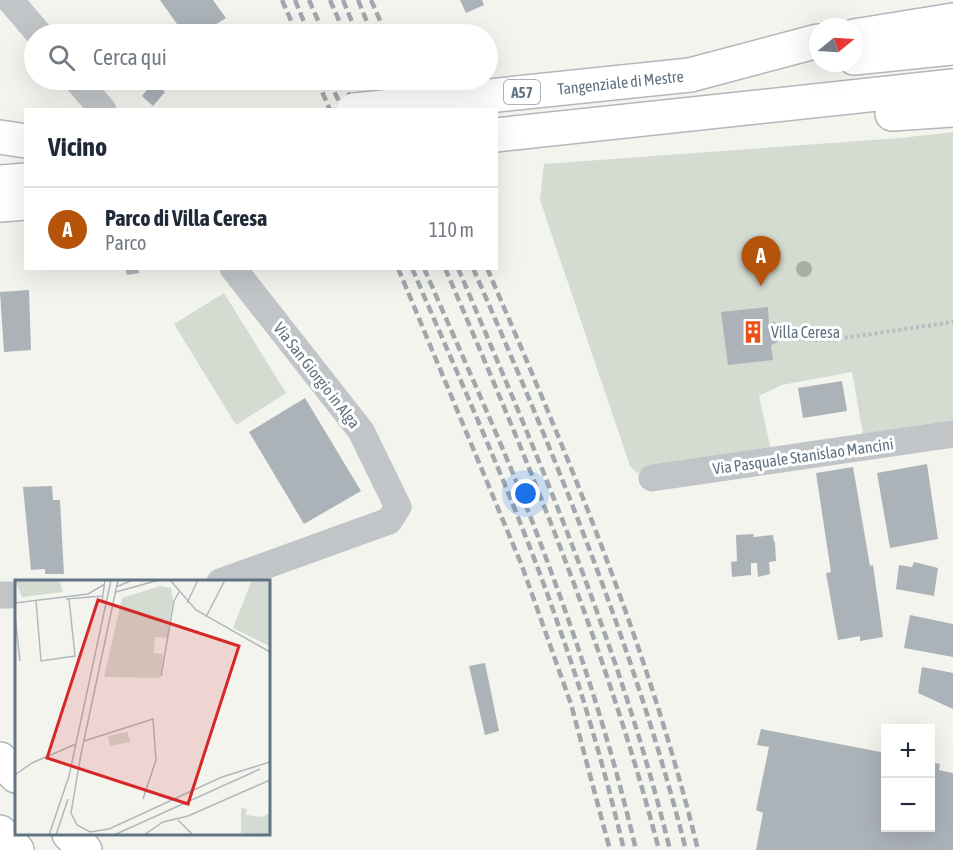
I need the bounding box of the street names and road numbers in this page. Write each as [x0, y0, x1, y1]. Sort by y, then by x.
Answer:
street label: Tangenziale di Mestre [556, 67, 685, 98]
road number: A57 [504, 80, 540, 104]
street label: Via San Giorgio in Alga [269, 319, 364, 432]
street label: Via Pasquale Stanislao Mancini [712, 434, 895, 479]

